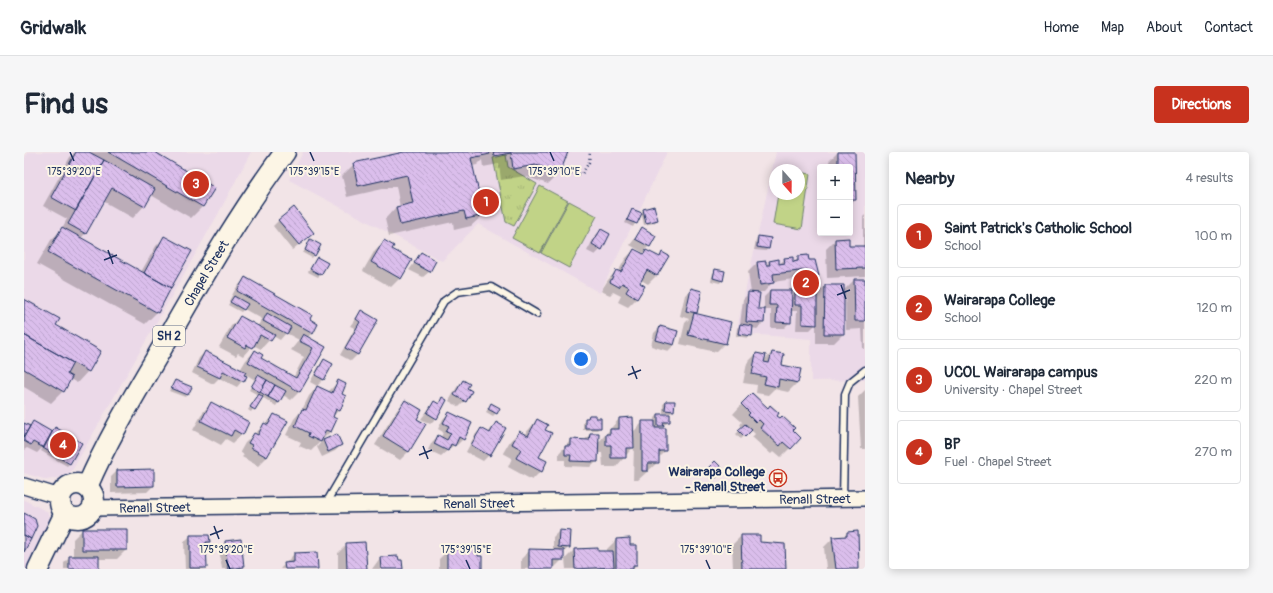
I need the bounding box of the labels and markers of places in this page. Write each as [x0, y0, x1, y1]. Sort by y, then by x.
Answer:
pin: 3 [183, 169, 209, 199]
pin: 1 [473, 187, 499, 217]
pin: 2 [793, 268, 819, 298]
pin: 4 [50, 430, 76, 460]
place label: Wairarapa College - Renall Street [669, 464, 766, 495]
bus stop icon: Wairarapa College - Renall Street [768, 468, 788, 488]

